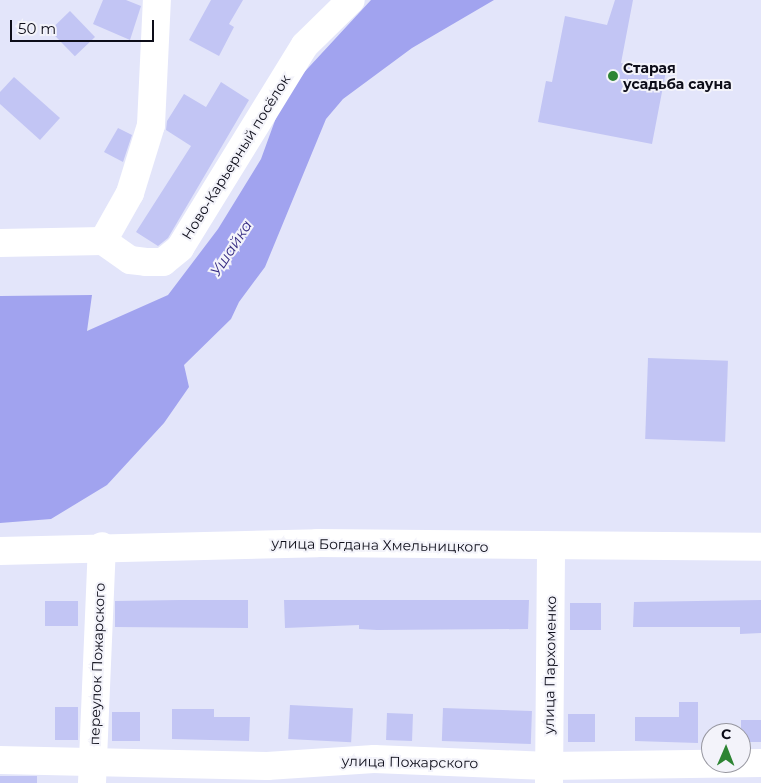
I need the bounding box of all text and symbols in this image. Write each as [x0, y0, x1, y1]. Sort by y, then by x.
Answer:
scale bar [12, 10, 156, 42]
text: 50 m [18, 19, 56, 38]
place label: Старая усадьба сауна [623, 60, 732, 92]
marker: Старая усадьба сауна [607, 70, 619, 82]
street label: Ново-Карьерный посёлок [178, 72, 294, 242]
water label: Ушайка [206, 217, 256, 279]
street label: улица Богдана Хмельницкого [271, 535, 489, 555]
street label: переулок Пожарского [86, 582, 108, 746]
street label: улица Пархоменко [540, 596, 560, 734]
north arrow [701, 723, 751, 773]
text: С [721, 725, 731, 743]
street label: улица Пожарского [342, 752, 478, 772]

